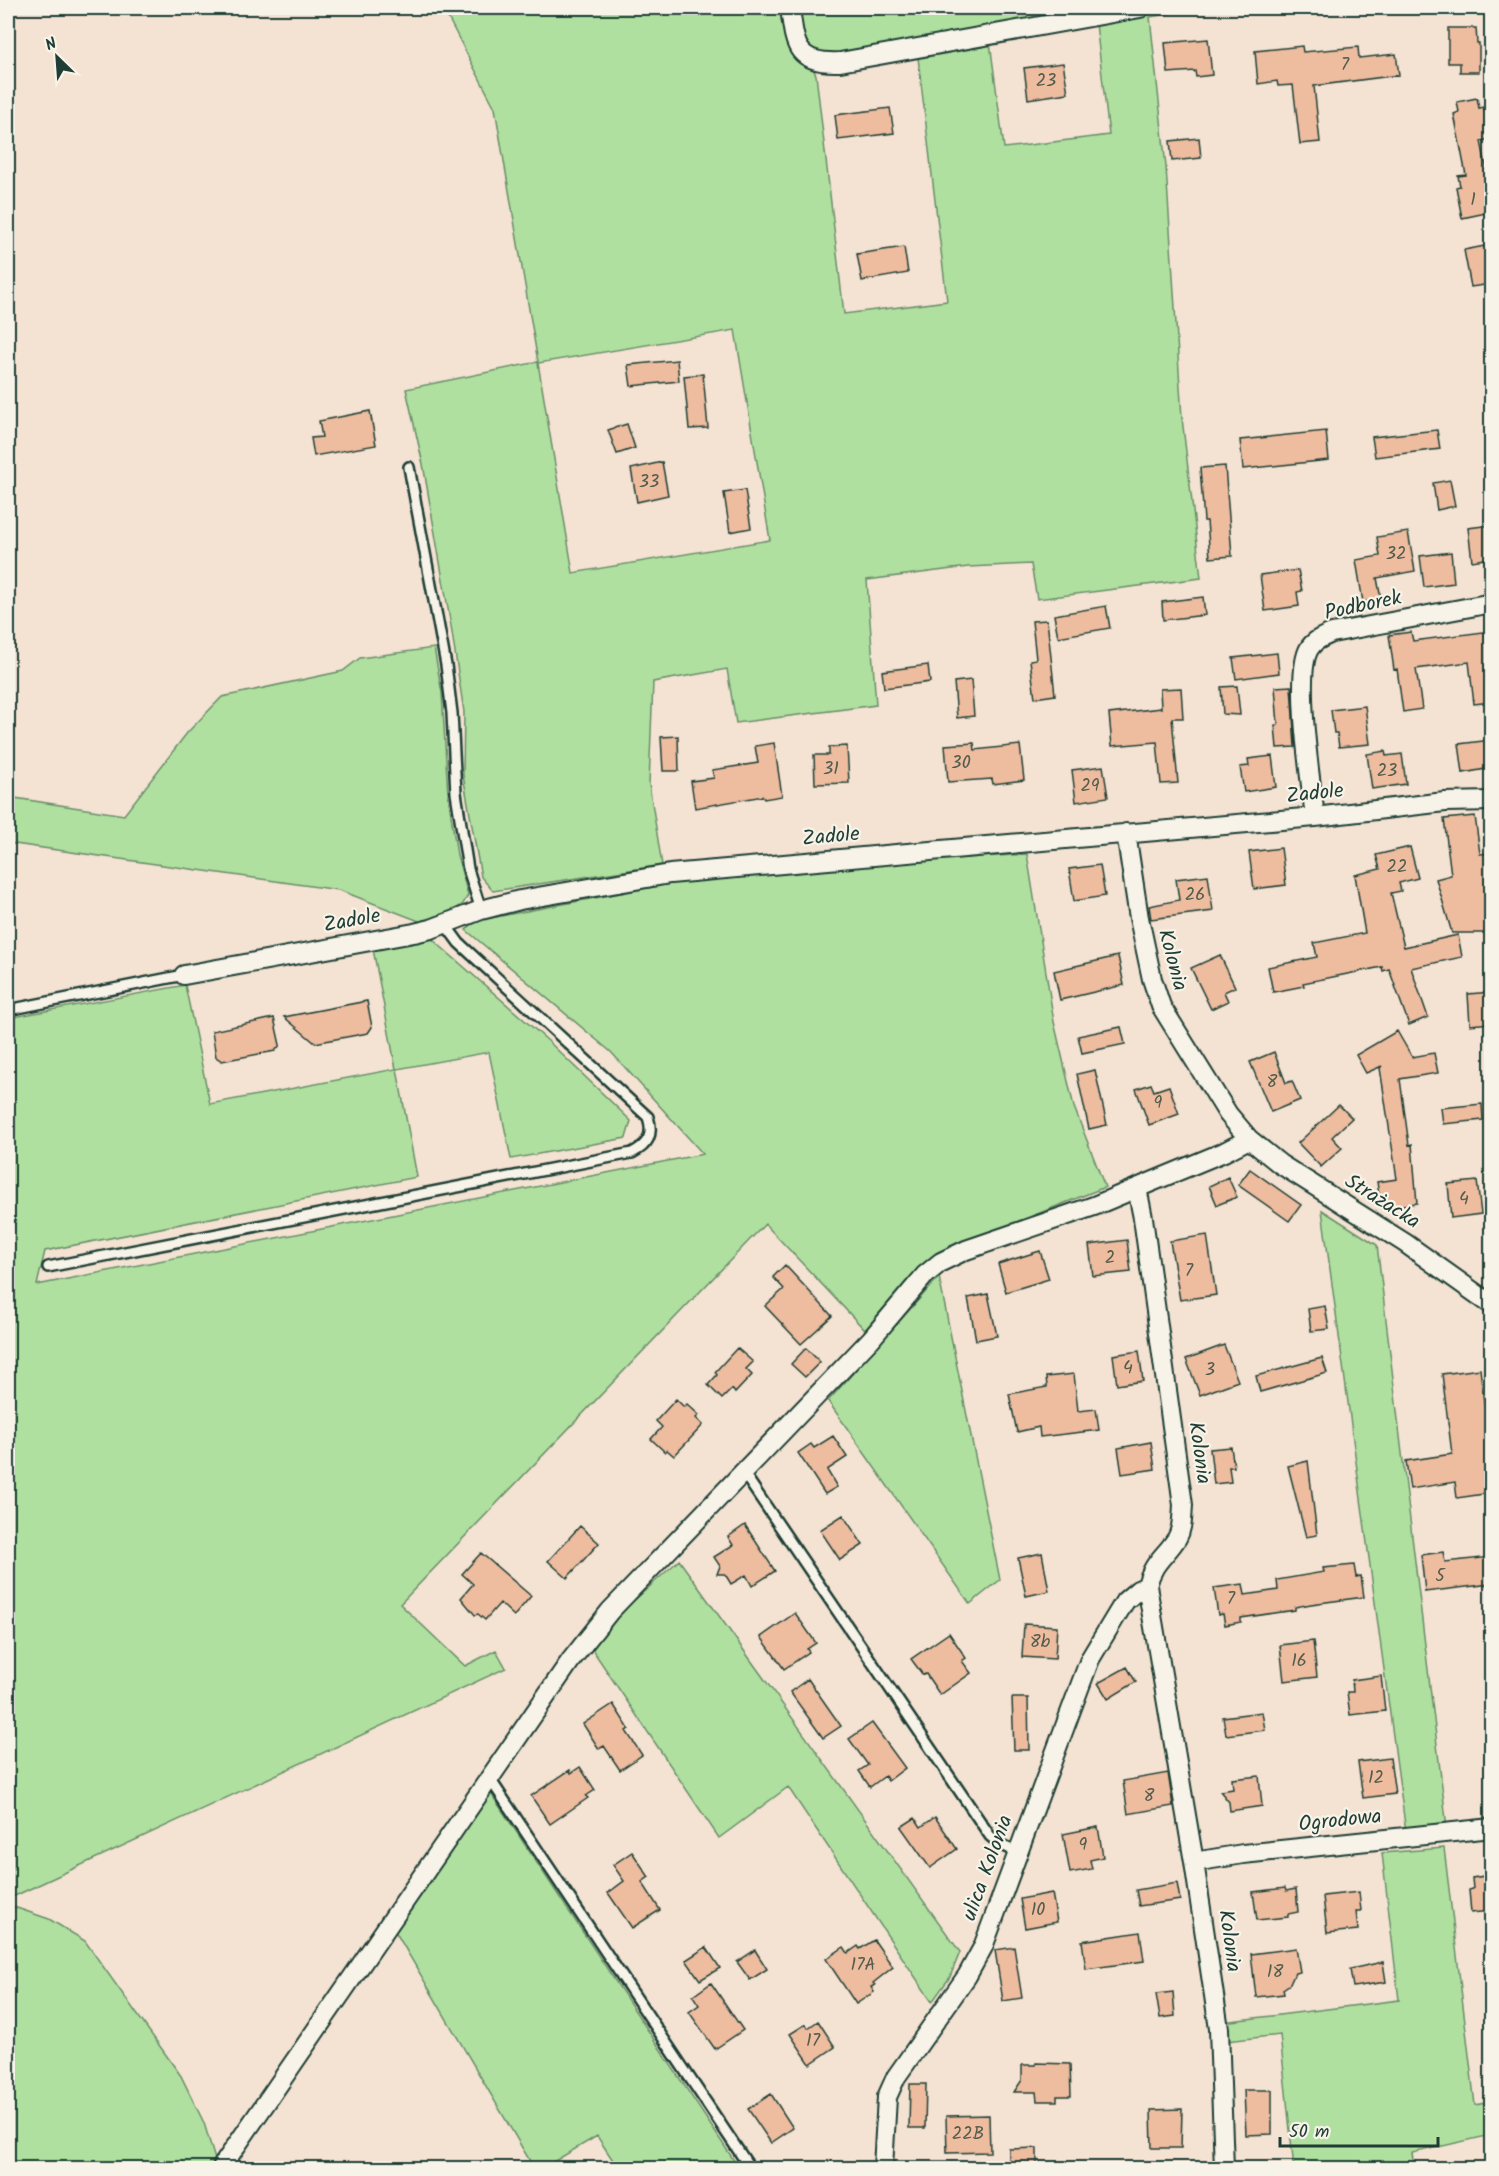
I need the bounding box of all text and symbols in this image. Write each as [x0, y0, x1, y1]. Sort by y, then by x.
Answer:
north arrow [27, 27, 87, 87]
text: N [41, 31, 61, 58]
house number: 7 [1341, 51, 1350, 80]
house number: 23 [1036, 67, 1056, 96]
house number: 1 [1470, 186, 1476, 215]
house number: 33 [639, 468, 659, 497]
house number: 32 [1386, 540, 1406, 569]
street label: Podborek [1321, 582, 1405, 630]
house number: 30 [951, 749, 971, 778]
house number: 31 [823, 755, 839, 784]
house number: 23 [1377, 757, 1397, 786]
house number: 29 [1080, 772, 1100, 801]
street label: Zadole [1285, 775, 1346, 813]
street label: Zadole [801, 818, 862, 856]
house number: 22 [1387, 853, 1407, 882]
house number: 26 [1185, 881, 1205, 910]
street label: Zadole [321, 900, 384, 942]
street label: Kolonia [1148, 925, 1196, 995]
house number: 8 [1267, 1068, 1278, 1097]
house number: 9 [1154, 1089, 1163, 1118]
street label: Strażacka [1338, 1166, 1426, 1238]
house number: 4 [1459, 1185, 1469, 1214]
house number: 2 [1105, 1244, 1115, 1273]
house number: 7 [1185, 1257, 1194, 1286]
house number: 4 [1123, 1354, 1133, 1383]
house number: 3 [1205, 1356, 1215, 1385]
street label: Kolonia [1178, 1420, 1220, 1486]
house number: 5 [1435, 1562, 1446, 1591]
house number: 7 [1227, 1585, 1236, 1614]
house number: 8b [1030, 1628, 1051, 1657]
house number: 16 [1291, 1647, 1307, 1676]
house number: 12 [1368, 1764, 1384, 1793]
house number: 8 [1144, 1782, 1155, 1811]
street label: Ogrodowa [1297, 1800, 1383, 1842]
street label: ulica Kolonia [954, 1810, 1022, 1926]
house number: 9 [1079, 1831, 1088, 1860]
house number: 10 [1031, 1896, 1045, 1925]
street label: Kolonia [1208, 1908, 1250, 1974]
house number: 17A [851, 1951, 875, 1980]
house number: 18 [1267, 1958, 1283, 1987]
house number: 17 [806, 2027, 821, 2056]
scale bar [1280, 2110, 1438, 2148]
text: 50 m [1289, 2118, 1329, 2147]
house number: 22B [952, 2120, 984, 2149]

